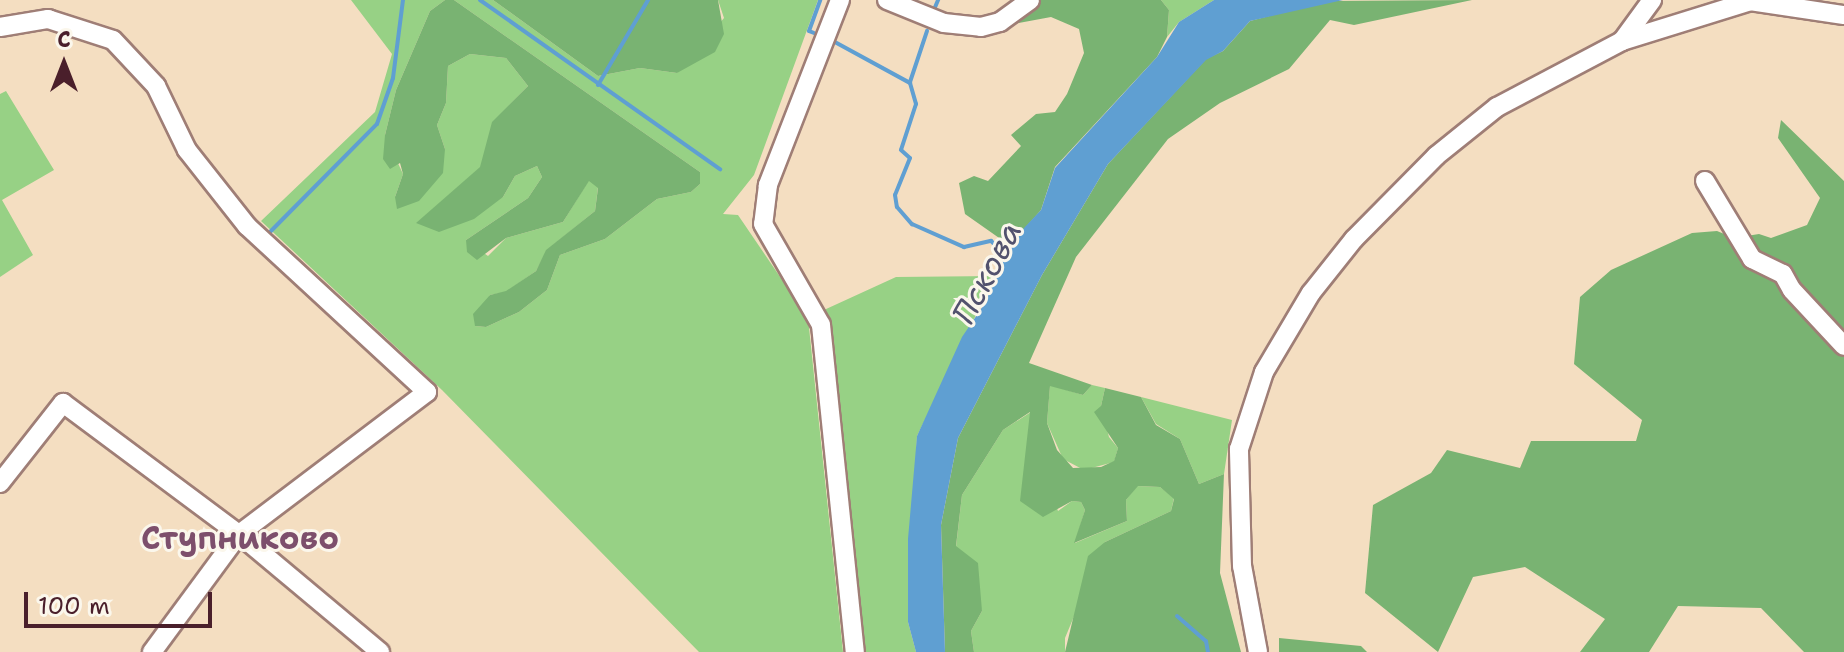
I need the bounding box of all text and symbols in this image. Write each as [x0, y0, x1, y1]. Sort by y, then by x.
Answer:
north arrow [24, 24, 104, 104]
text: С [57, 25, 71, 54]
water label: Пскова [944, 215, 1030, 331]
district label: Ступниково [141, 519, 339, 557]
scale bar [28, 576, 216, 626]
text: 100 m [38, 590, 110, 622]

